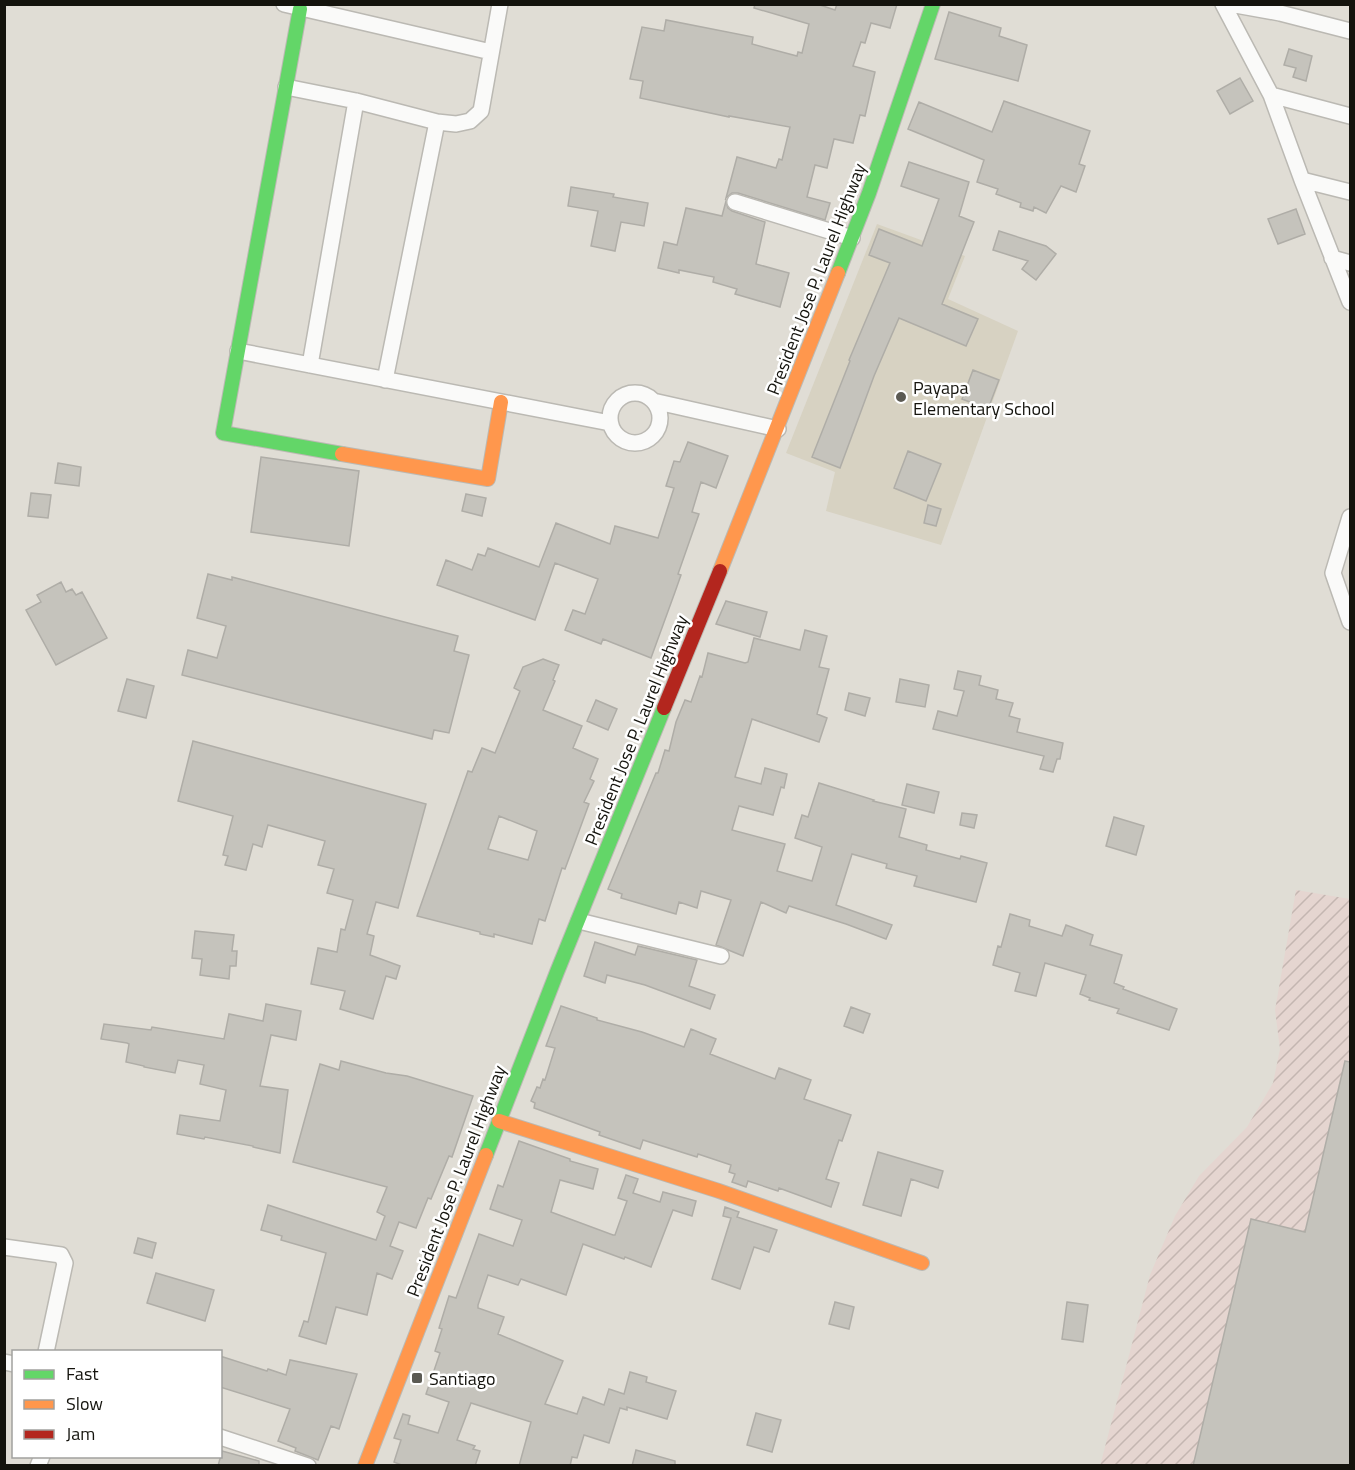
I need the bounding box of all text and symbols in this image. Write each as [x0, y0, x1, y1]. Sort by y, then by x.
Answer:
street label: President Jose P. Laurel Highway [759, 159, 873, 399]
place label: Payapa Elementary School [913, 374, 1055, 422]
marker: Payapa Elementary School [894, 390, 908, 404]
street label: President Jose P. Laurel Highway [577, 610, 695, 849]
street label: President Jose P. Laurel Highway [399, 1061, 513, 1301]
legend [12, 1350, 222, 1458]
text: Fast [66, 1360, 99, 1387]
place label: Santiago [429, 1365, 495, 1392]
marker: Santiago [410, 1371, 424, 1385]
text: Slow [66, 1390, 103, 1417]
text: Jam [66, 1420, 95, 1447]

